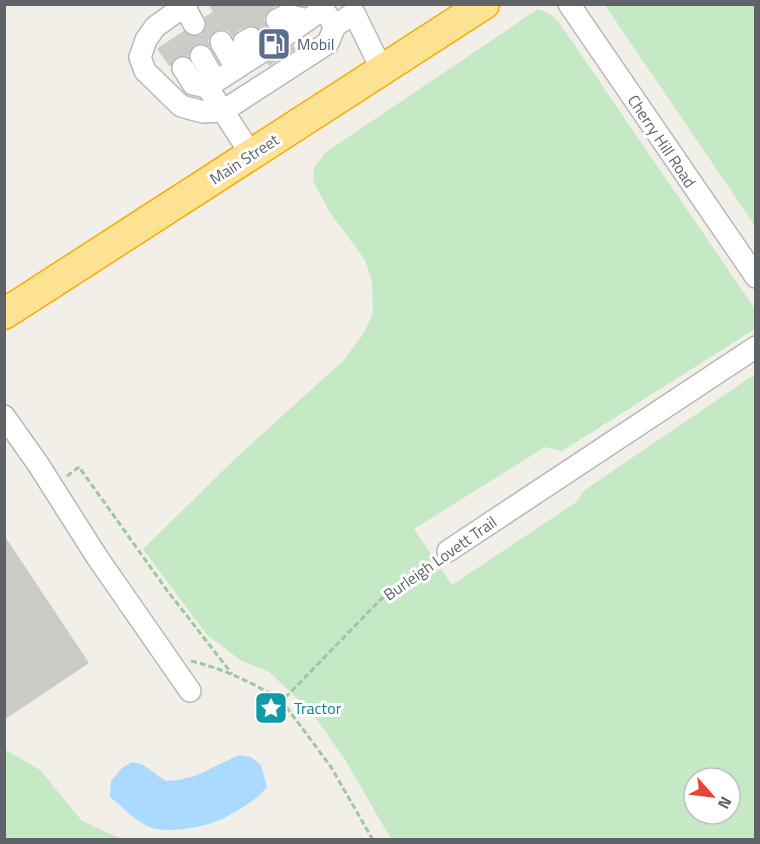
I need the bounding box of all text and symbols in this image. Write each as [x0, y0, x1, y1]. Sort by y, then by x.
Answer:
fuel station icon: Mobil [256, 26, 292, 62]
place label: Mobil [297, 32, 334, 56]
street label: Cherry Hill Road [622, 90, 702, 192]
street label: Main Street [205, 127, 284, 190]
street label: Burleigh Lovett Trail [378, 510, 502, 606]
place icon: Tractor [253, 690, 289, 726]
place label: Tractor [294, 696, 342, 720]
north arrow [682, 766, 742, 826]
text: N [712, 793, 738, 814]

